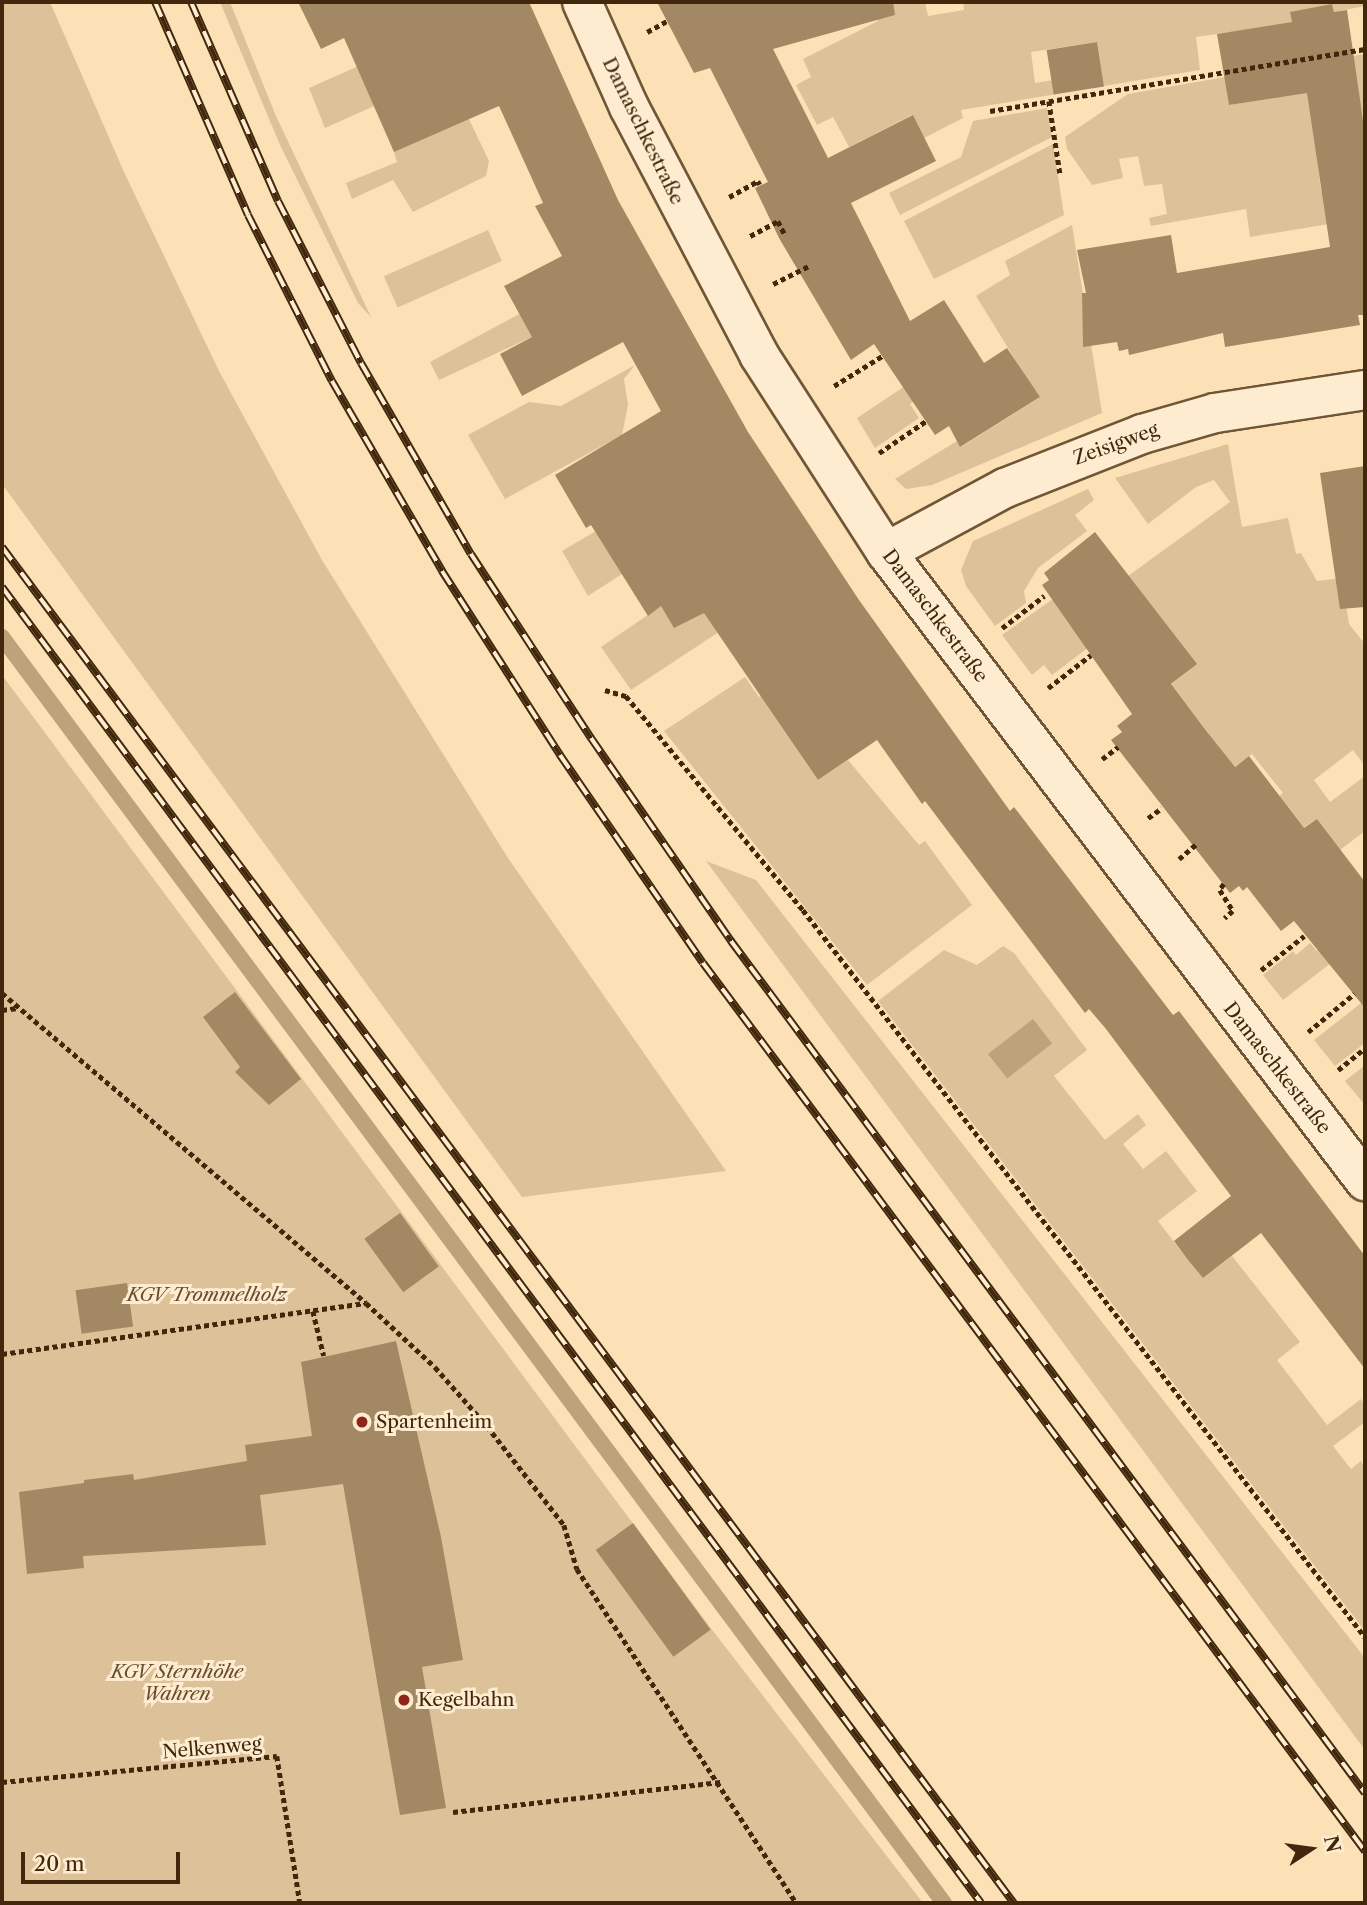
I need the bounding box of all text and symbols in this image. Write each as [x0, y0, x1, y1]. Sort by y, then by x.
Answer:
street label: Damaschkestraße [598, 54, 688, 208]
street label: Zeisigweg [1070, 418, 1162, 470]
street label: Damaschkestraße [878, 545, 992, 687]
street label: Damaschkestraße [1219, 998, 1335, 1138]
park label: KGV Trommelholz [127, 1284, 287, 1306]
place label: Spartenheim [376, 1411, 492, 1433]
marker: Spartenheim [354, 1414, 370, 1430]
park label: KGV Sternhöhe Wahren [111, 1661, 243, 1705]
place label: Kegelbahn [418, 1689, 514, 1711]
marker: Kegelbahn [396, 1692, 412, 1708]
street label: Nelkenweg [161, 1732, 263, 1764]
north arrow [1276, 1814, 1346, 1884]
text: N [1319, 1834, 1345, 1855]
scale bar [24, 1839, 184, 1883]
text: 20 m [34, 1851, 85, 1876]

